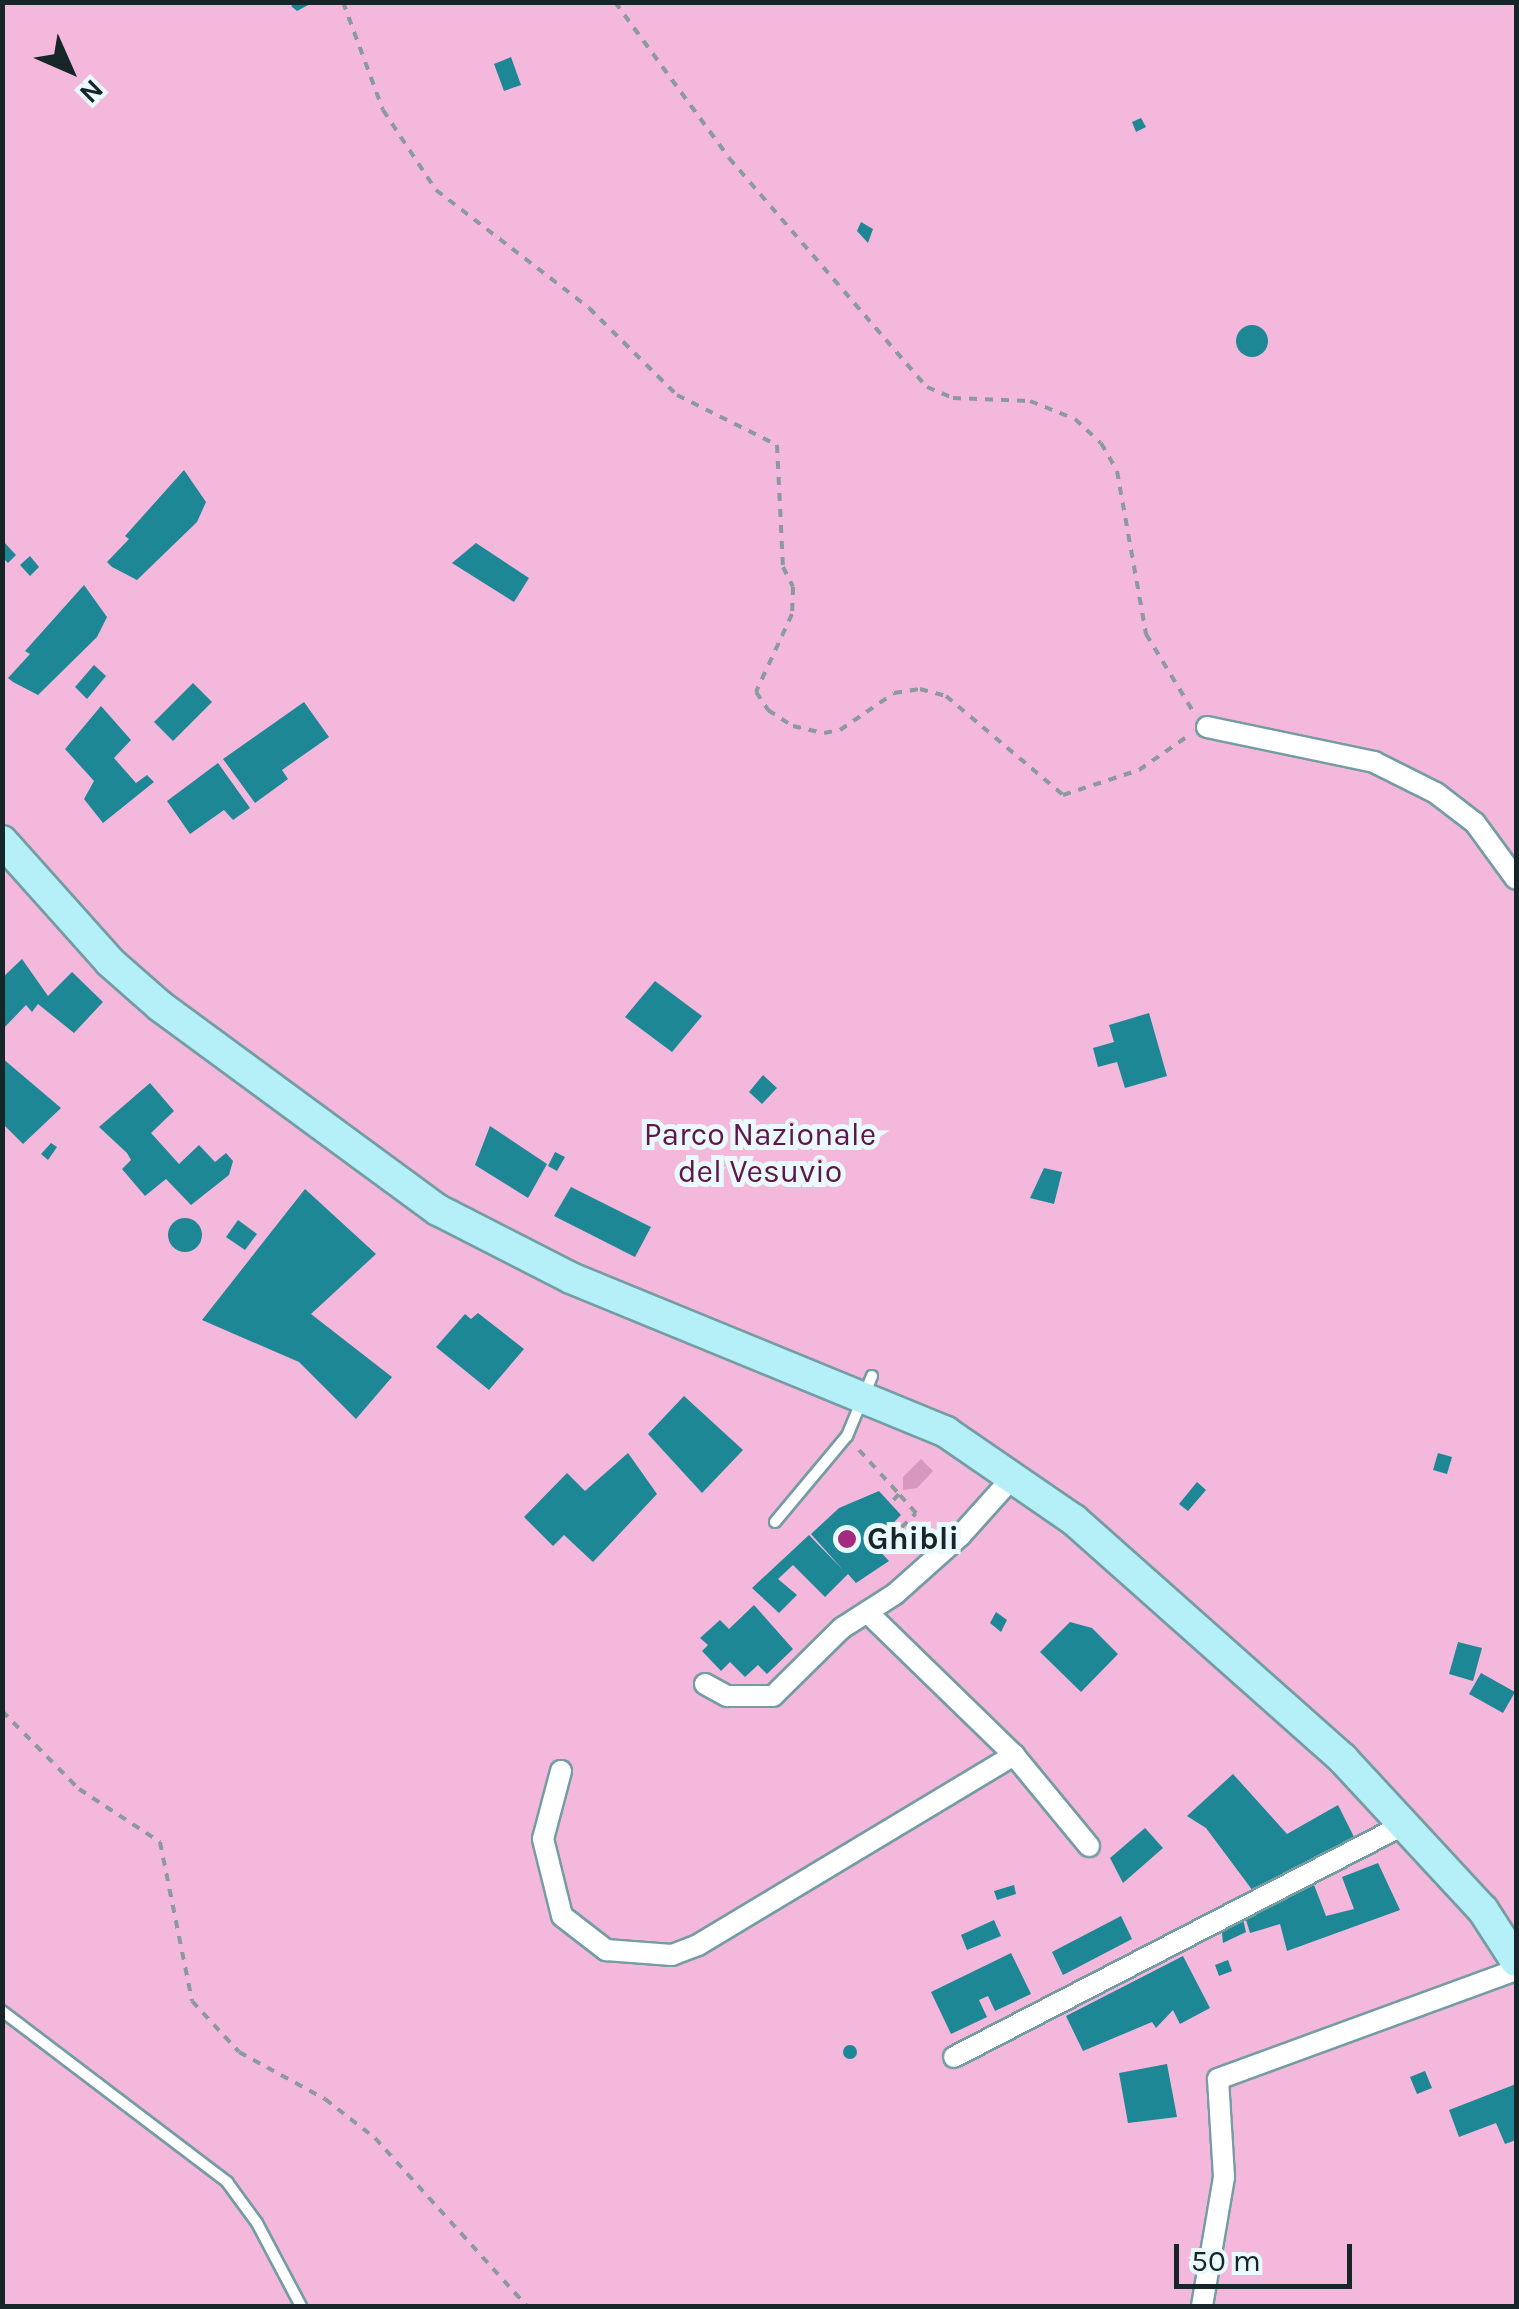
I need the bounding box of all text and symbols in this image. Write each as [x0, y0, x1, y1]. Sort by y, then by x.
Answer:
north arrow [20, 20, 120, 120]
text: N [73, 73, 110, 110]
park label: Parco Nazionale del Vesuvio [644, 1117, 876, 1192]
place label: Ghibli [867, 1520, 959, 1558]
marker: Ghibli [836, 1528, 858, 1550]
scale bar [1179, 2224, 1356, 2286]
text: 50 m [1191, 2243, 1261, 2279]

